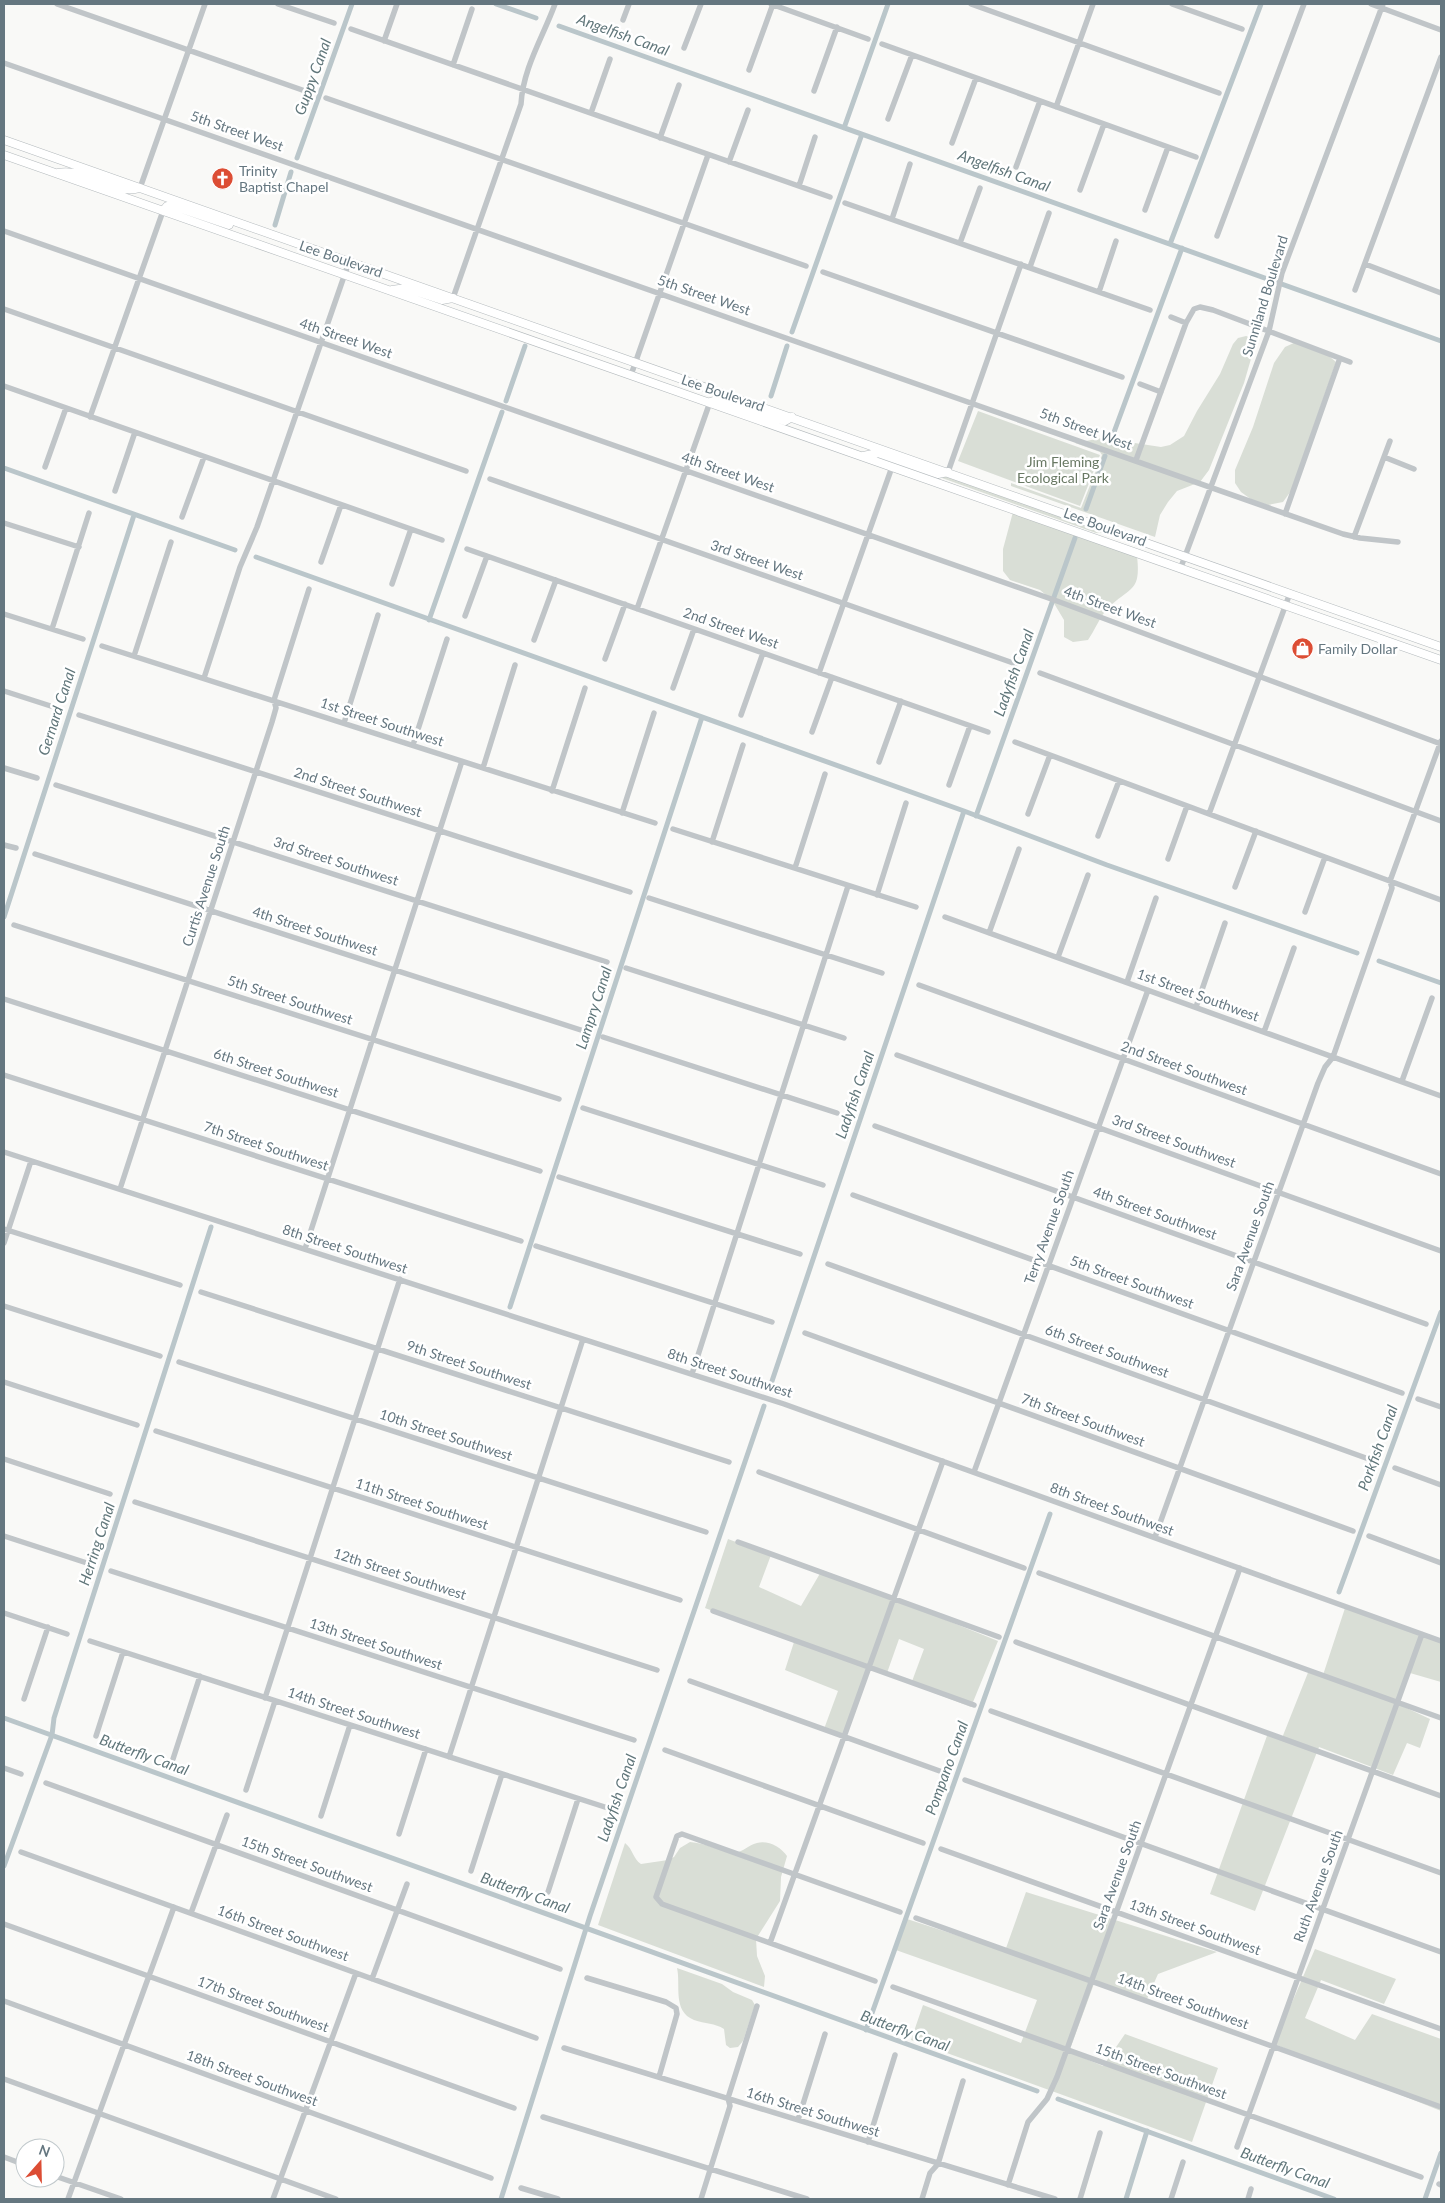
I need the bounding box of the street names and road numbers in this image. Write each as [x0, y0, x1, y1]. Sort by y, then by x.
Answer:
street label: 5th Street West [189, 107, 286, 154]
street label: Sunniland Boulevard [1238, 233, 1291, 358]
street label: Lee Boulevard [297, 236, 385, 281]
street label: 5th Street West [656, 271, 753, 318]
street label: 4th Street West [298, 314, 395, 361]
street label: Lee Boulevard [679, 370, 767, 415]
street label: 5th Street West [1038, 404, 1135, 453]
street label: 4th Street West [680, 448, 777, 495]
street label: Lee Boulevard [1061, 504, 1149, 549]
street label: 3rd Street West [709, 536, 806, 583]
street label: 4th Street West [1062, 582, 1159, 631]
street label: 2nd Street West [681, 603, 781, 652]
street label: 1st Street Southwest [318, 694, 446, 749]
street label: 2nd Street Southwest [292, 763, 424, 820]
street label: Curtis Avenue South [178, 823, 233, 948]
street label: 3rd Street Southwest [272, 832, 401, 889]
street label: 4th Street Southwest [250, 902, 380, 959]
street label: 1st Street Southwest [1135, 965, 1262, 1025]
street label: 5th Street Southwest [225, 971, 355, 1028]
street label: 2nd Street Southwest [1119, 1037, 1250, 1098]
street label: 6th Street Southwest [211, 1044, 341, 1101]
street label: 3rd Street Southwest [1110, 1110, 1238, 1171]
street label: 7th Street Southwest [201, 1117, 331, 1174]
street label: Terry Avenue South [1020, 1167, 1077, 1286]
street label: Sara Avenue South [1222, 1179, 1277, 1293]
street label: 4th Street Southwest [1091, 1182, 1219, 1243]
street label: 8th Street Southwest [280, 1220, 410, 1277]
street label: 5th Street Southwest [1068, 1251, 1196, 1312]
street label: 6th Street Southwest [1043, 1320, 1171, 1381]
street label: 9th Street Southwest [404, 1336, 534, 1393]
street label: 8th Street Southwest [665, 1344, 795, 1401]
street label: 7th Street Southwest [1019, 1389, 1147, 1450]
street label: 10th Street Southwest [378, 1405, 515, 1464]
street label: 11th Street Southwest [354, 1474, 491, 1533]
street label: 8th Street Southwest [1048, 1478, 1176, 1539]
street label: 12th Street Southwest [332, 1544, 469, 1603]
street label: 13th Street Southwest [308, 1614, 445, 1673]
street label: 14th Street Southwest [286, 1683, 423, 1742]
street label: Sara Avenue South [1089, 1818, 1144, 1932]
street label: Ruth Avenue South [1289, 1827, 1346, 1944]
street label: 15th Street Southwest [239, 1832, 375, 1895]
street label: 13th Street Southwest [1127, 1895, 1263, 1958]
street label: 16th Street Southwest [215, 1901, 351, 1964]
street label: 14th Street Southwest [1115, 1969, 1251, 2032]
street label: 17th Street Southwest [195, 1972, 331, 2035]
street label: 15th Street Southwest [1093, 2039, 1229, 2102]
street label: 18th Street Southwest [184, 2046, 320, 2109]
street label: 16th Street Southwest [744, 2083, 882, 2140]

